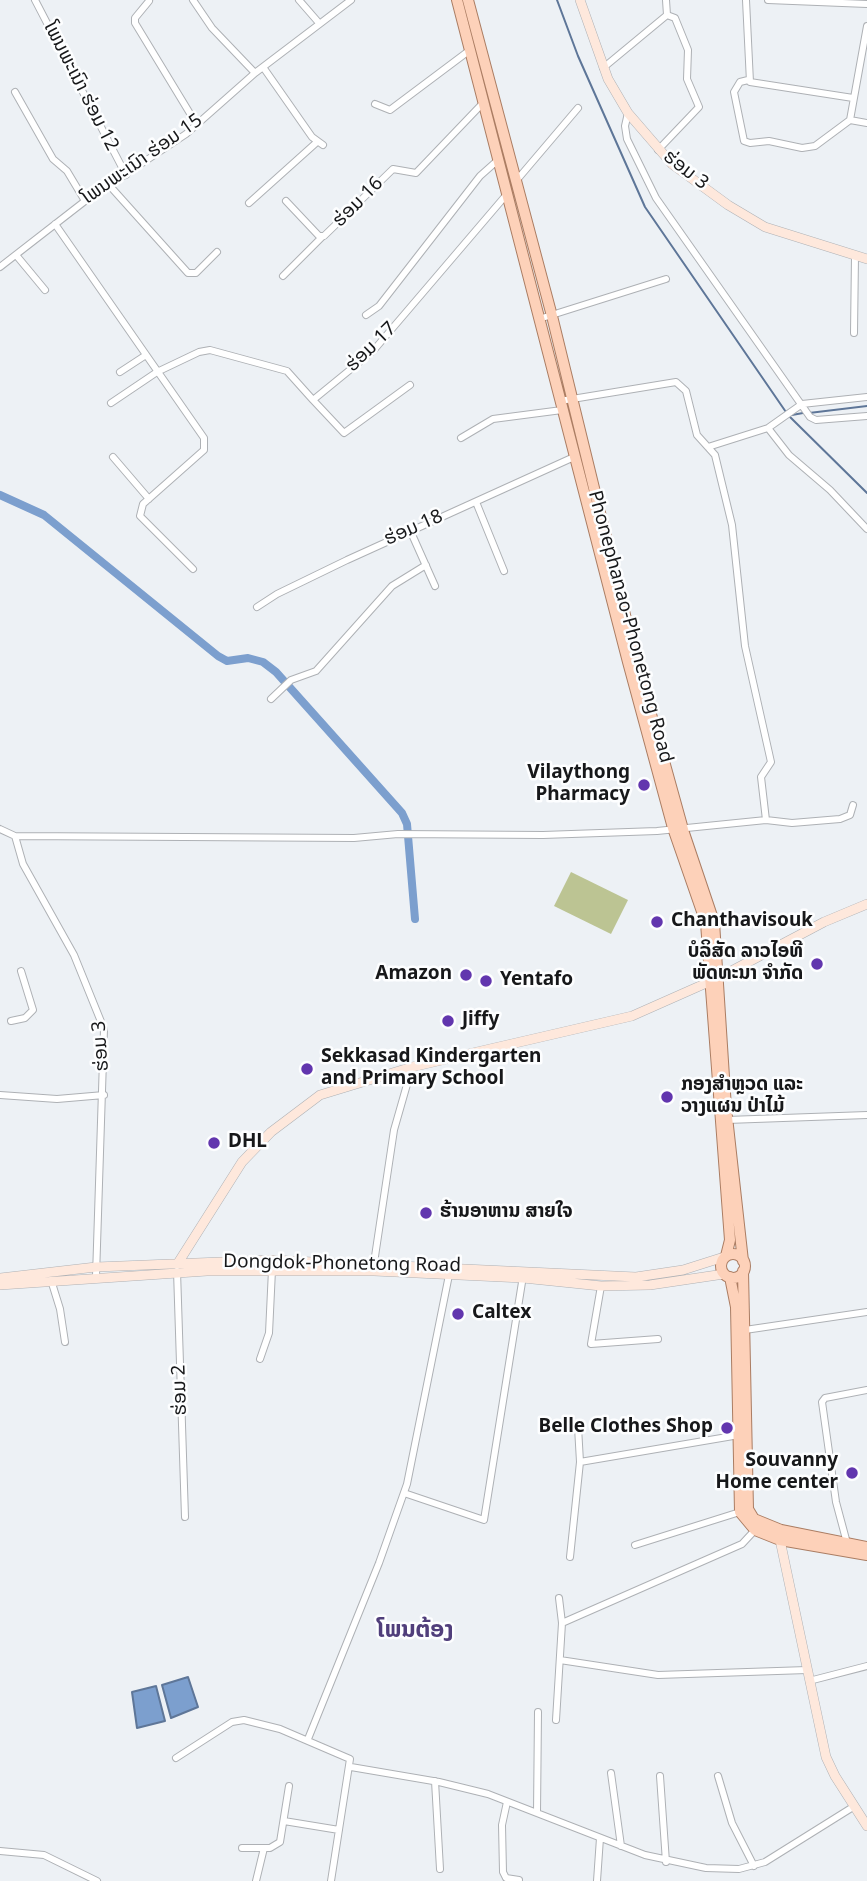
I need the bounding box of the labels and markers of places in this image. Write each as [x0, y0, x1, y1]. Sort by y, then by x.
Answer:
place label: Vilaythong Pharmacy [527, 763, 630, 807]
marker: Vilaythong Pharmacy [636, 777, 652, 793]
place label: Chanthavisouk [671, 911, 813, 933]
marker: Chanthavisouk [649, 914, 665, 930]
place label: ບໍລິສັດ ລາວໄອທີ ພັດທະນາ ຈຳກັດ [688, 942, 803, 986]
marker: ບໍລິສັດ ລາວໄອທີ ພັດທະນາ ຈຳກັດ [809, 956, 825, 972]
place label: Amazon [375, 964, 452, 986]
marker: Amazon [458, 967, 474, 983]
place label: Yentafo [500, 970, 573, 992]
marker: Yentafo [478, 973, 494, 989]
place label: Jiffy [462, 1010, 499, 1032]
marker: Jiffy [440, 1013, 456, 1029]
place label: Sekkasad Kindergarten and Primary School [321, 1047, 541, 1091]
marker: Sekkasad Kindergarten and Primary School [299, 1061, 315, 1077]
place label: ກອງສໍາຫຼວດ ແລະ ວາງແຜນ ປ່າໄມ້ [681, 1075, 803, 1119]
marker: ກອງສໍາຫຼວດ ແລະ ວາງແຜນ ປ່າໄມ້ [659, 1089, 675, 1105]
place label: DHL [228, 1132, 267, 1154]
marker: DHL [206, 1135, 222, 1151]
place label: ຮ້ານອາຫານ ສາຍໃຈ [440, 1202, 573, 1224]
marker: ຮ້ານອາຫານ ສາຍໃຈ [418, 1205, 434, 1221]
place label: Caltex [472, 1303, 531, 1325]
marker: Caltex [450, 1306, 466, 1322]
place label: Belle Clothes Shop [539, 1417, 713, 1439]
marker: Belle Clothes Shop [719, 1420, 735, 1436]
place label: Souvanny Home center [716, 1451, 838, 1495]
marker: Souvanny Home center [844, 1465, 860, 1481]

